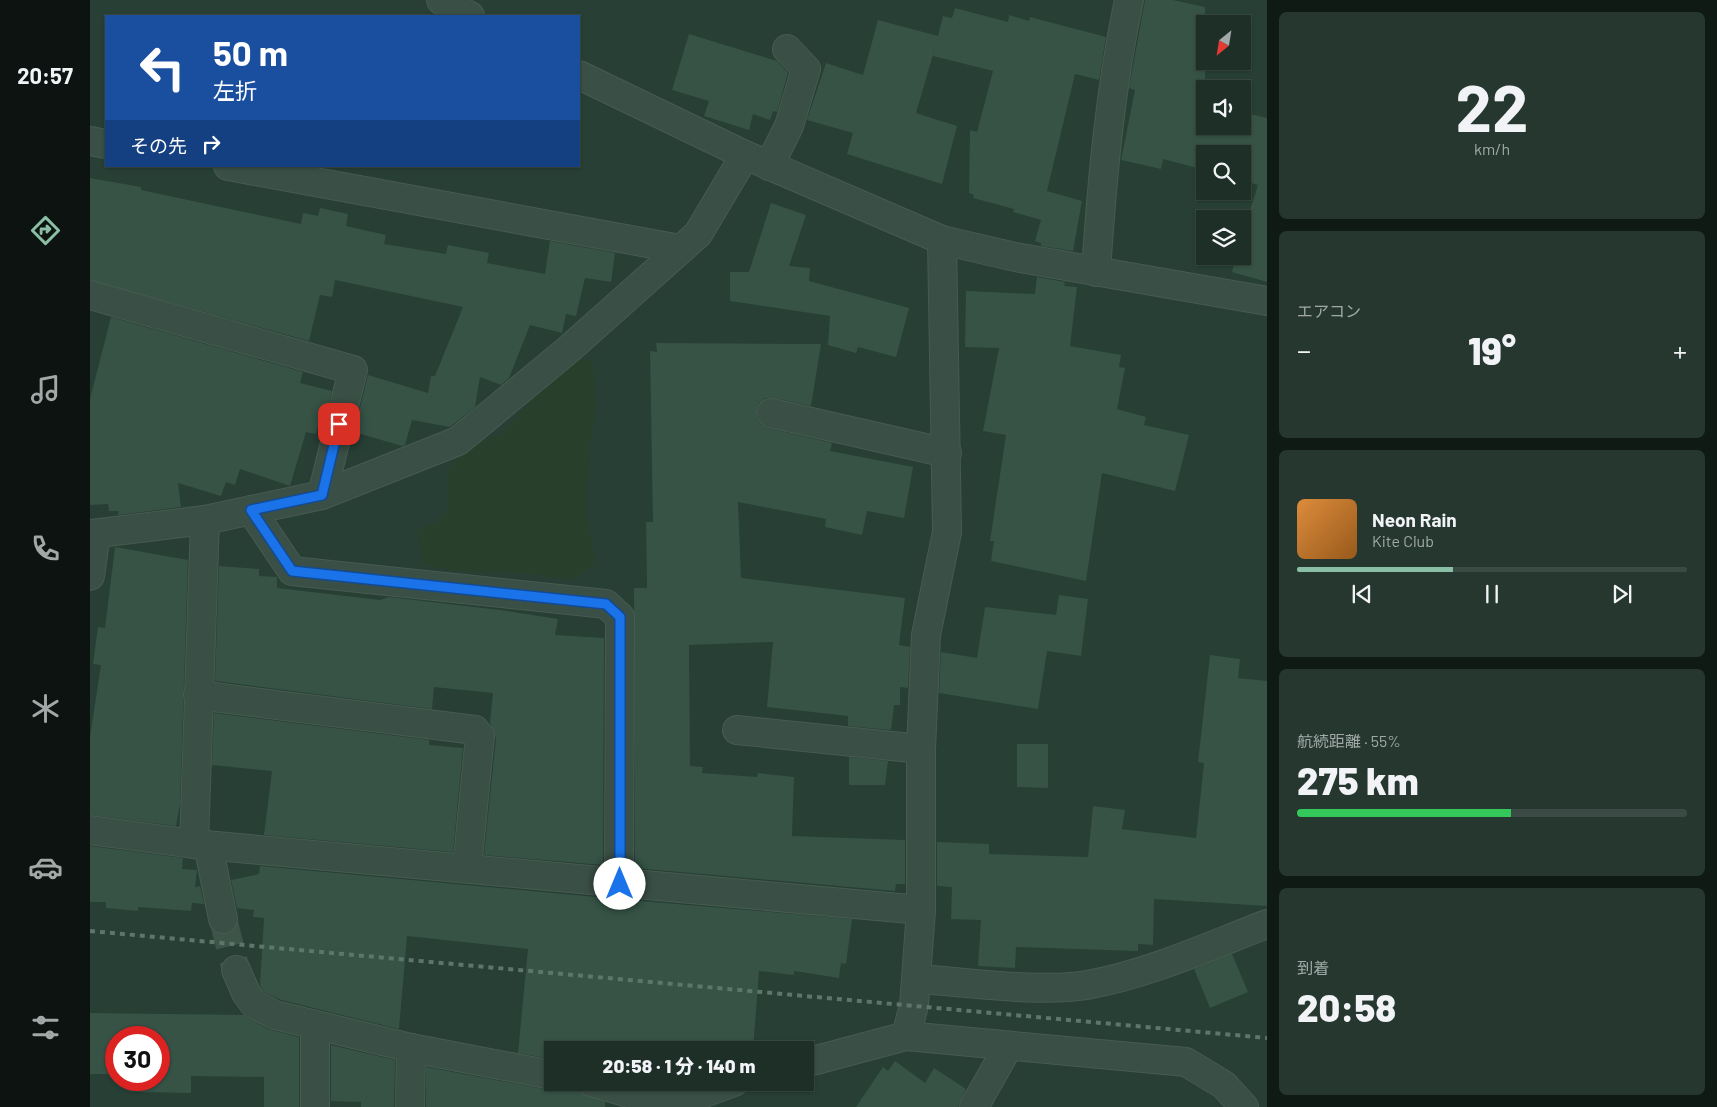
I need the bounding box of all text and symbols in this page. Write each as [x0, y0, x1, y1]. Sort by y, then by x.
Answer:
north arrow [1196, 15, 1251, 70]
map controls [1196, 15, 1251, 265]
text: 50 m [213, 31, 288, 73]
icon: left [130, 35, 195, 100]
text: 20:57 [17, 62, 73, 88]
text: 22 [1456, 67, 1528, 145]
text: 左折 [213, 77, 257, 103]
button: sound [1196, 80, 1251, 135]
icon: right [197, 130, 225, 158]
text: その先 [130, 134, 187, 157]
text: km/h [1474, 139, 1510, 158]
button: search [1196, 145, 1251, 200]
button: layers [1196, 210, 1251, 265]
icon: directions [28, 213, 63, 248]
text: エアコン [1297, 301, 1361, 320]
text: 19° [1468, 327, 1516, 373]
text: − [1297, 333, 1311, 367]
text: + [1673, 333, 1687, 367]
icon: music [28, 372, 63, 407]
pin [318, 403, 360, 445]
icon: arrive [325, 410, 353, 438]
text: Neon Rain [1372, 508, 1457, 531]
icon: phone [28, 531, 63, 566]
text: Kite Club [1372, 531, 1434, 550]
icon: previous [1348, 580, 1376, 608]
icon: pause [1478, 580, 1506, 608]
icon: next [1608, 580, 1636, 608]
icon: climate [28, 691, 63, 726]
text: 航続距離 · 55% [1297, 731, 1401, 750]
text: 275 km [1297, 757, 1419, 803]
icon: car [28, 850, 63, 885]
position arrow [593, 857, 645, 909]
text: 到着 [1297, 958, 1329, 977]
text: 20:58 [1297, 984, 1396, 1030]
icon: filters [28, 1010, 63, 1045]
speed limit sign: 30 [105, 1026, 170, 1091]
text: 20:58 · 1 分 · 140 m [603, 1054, 755, 1077]

